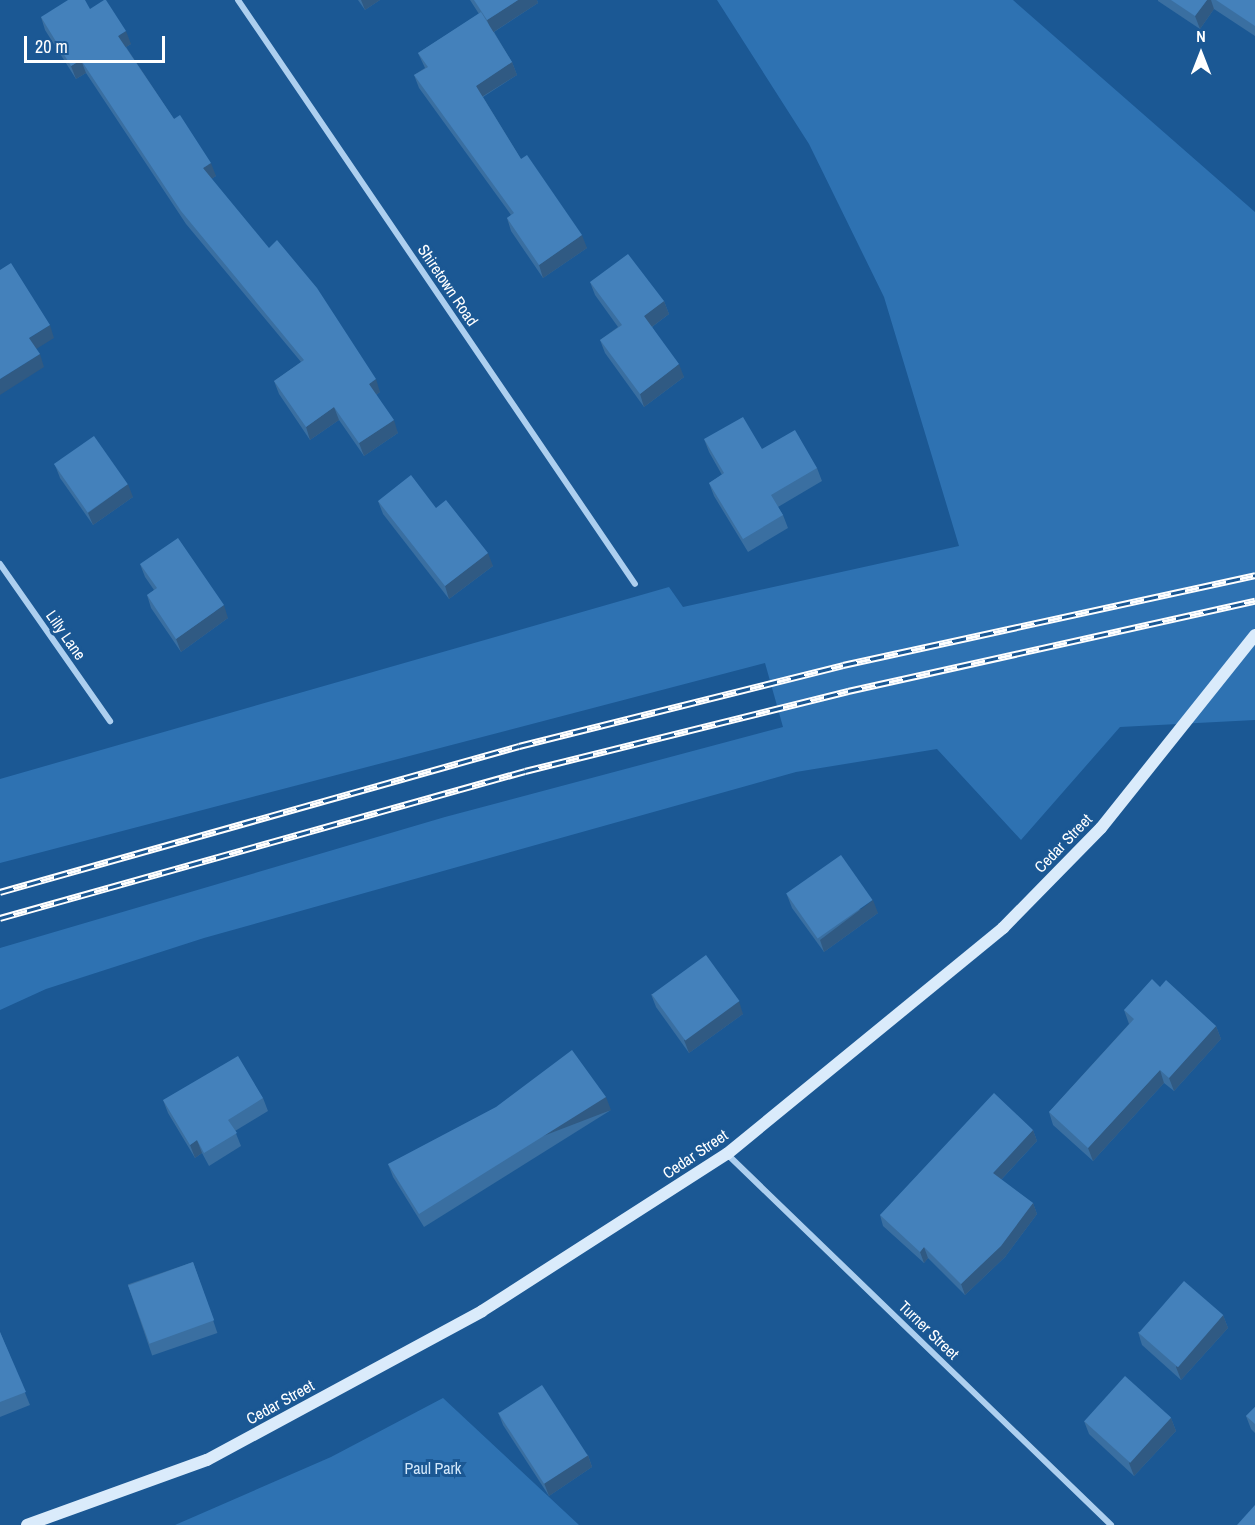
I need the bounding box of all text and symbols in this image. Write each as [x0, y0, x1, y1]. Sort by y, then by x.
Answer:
scale bar [27, 24, 168, 62]
north arrow [1171, 24, 1231, 84]
text: N [1196, 25, 1206, 47]
text: 20 m [35, 34, 68, 59]
street label: Shiretown Road [414, 241, 482, 329]
street label: Lilly Lane [42, 606, 90, 664]
street label: Cedar Street [1030, 810, 1096, 876]
street label: Cedar Street [659, 1125, 731, 1183]
street label: Turner Street [895, 1297, 963, 1363]
street label: Cedar Street [243, 1376, 317, 1428]
park label: Paul Park [405, 1458, 461, 1478]

